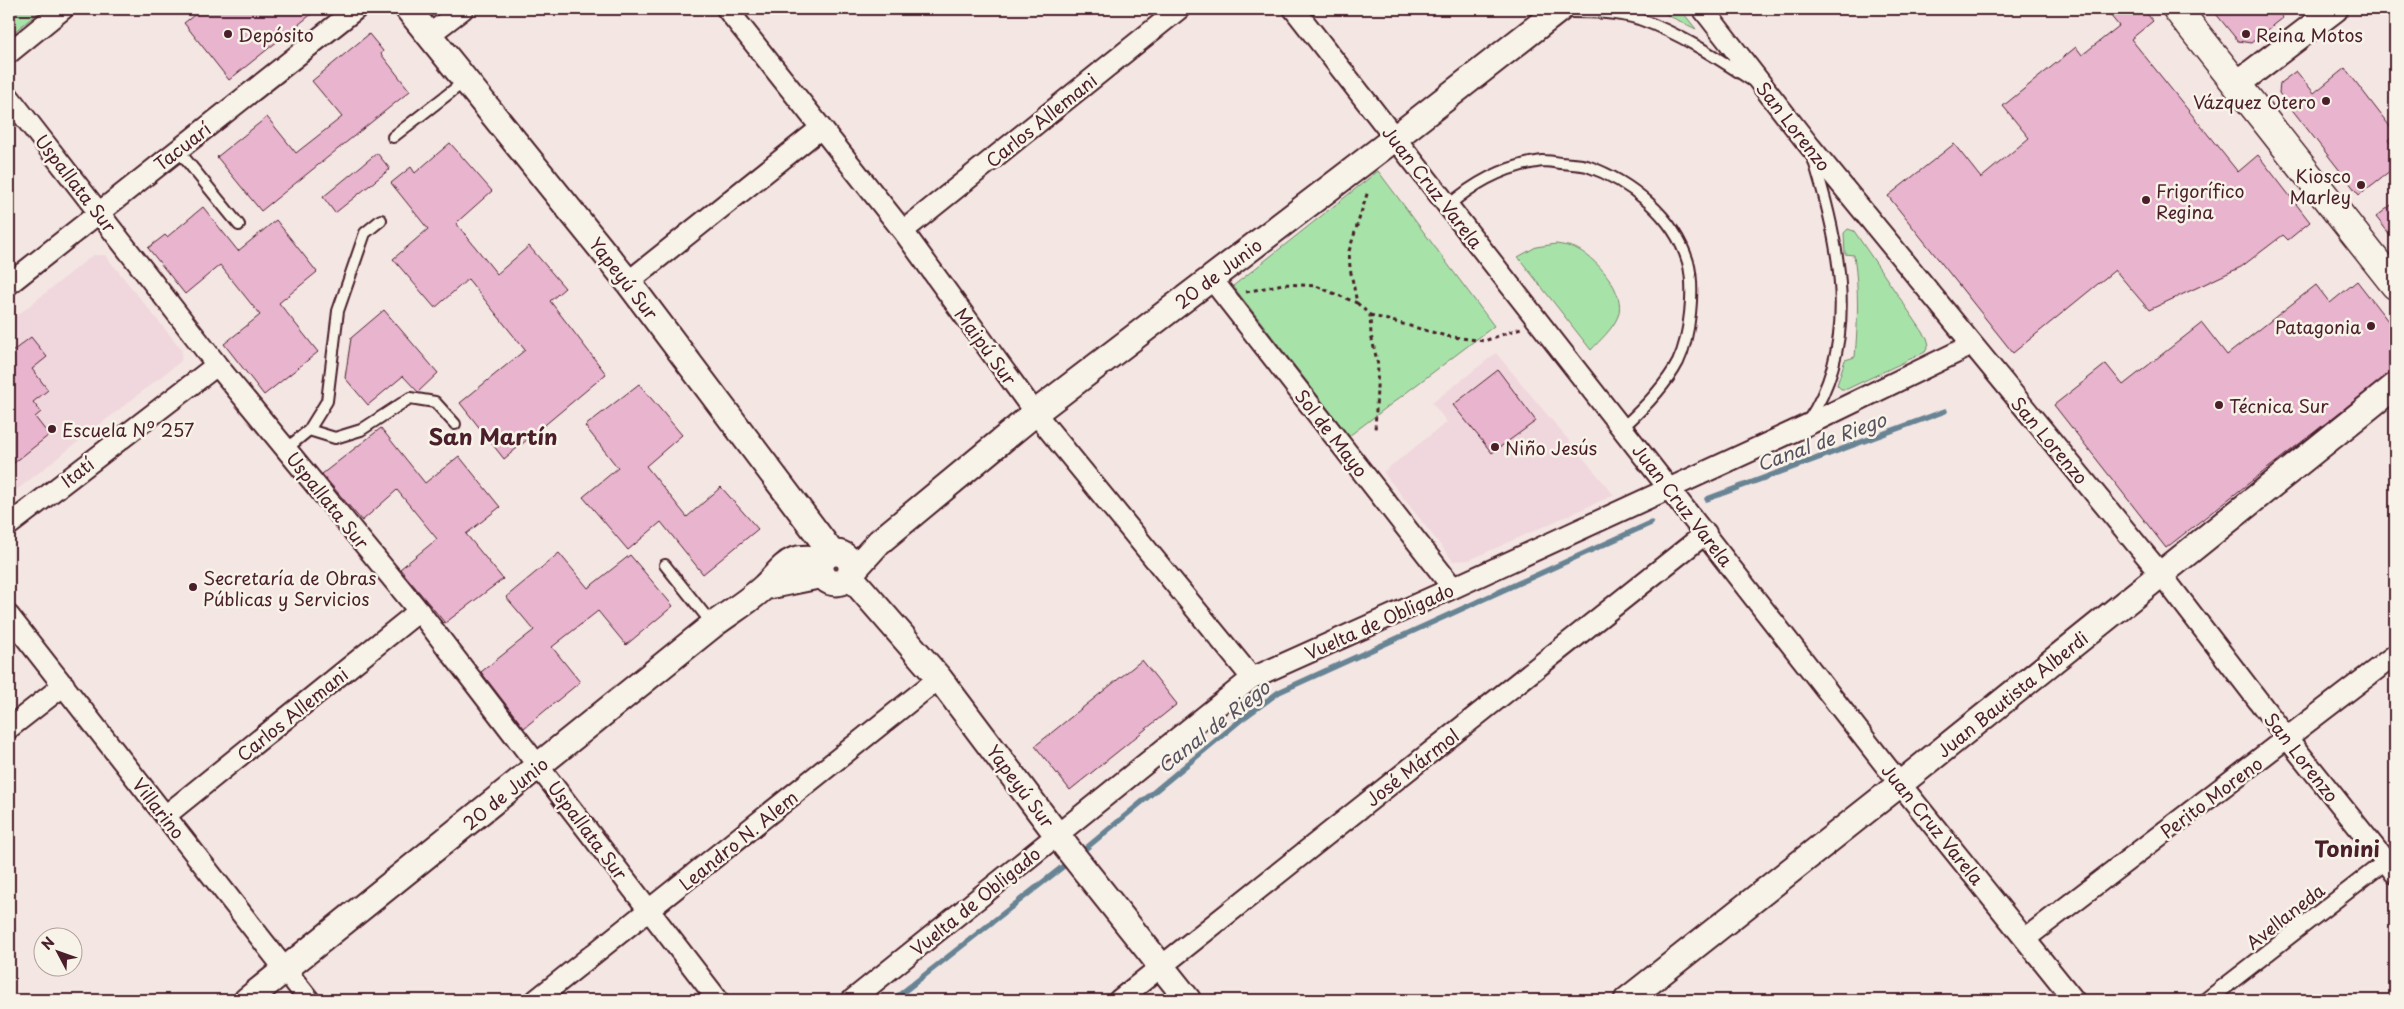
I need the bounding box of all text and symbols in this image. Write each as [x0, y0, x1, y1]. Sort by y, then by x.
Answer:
place label: Depósito [238, 21, 314, 48]
place label: Reina Motos [2256, 21, 2363, 48]
marker: Depósito [222, 28, 234, 40]
marker: Reina Motos [2240, 28, 2252, 40]
street label: Carlos Allemani [979, 67, 1103, 173]
street label: San Lorenzo [1750, 75, 1838, 177]
place label: Vázquez Otero [2193, 88, 2316, 115]
marker: Vázquez Otero [2320, 95, 2332, 107]
street label: Tacuarí [148, 115, 216, 177]
street label: Juan Cruz Varela [1376, 120, 1490, 255]
street label: Uspallata Sur [29, 128, 123, 238]
place label: Kiosco Marley [2289, 162, 2351, 210]
place label: Frigorífico Regina [2156, 177, 2244, 225]
marker: Kiosco Marley [2355, 179, 2367, 191]
marker: Frigorífico Regina [2140, 194, 2152, 206]
street label: Yapeyú Sur [583, 231, 665, 325]
street label: 20 de Junio [1169, 231, 1267, 315]
street label: Maipú Sur [949, 302, 1024, 391]
place label: Patagonia [2275, 313, 2361, 340]
marker: Patagonia [2365, 320, 2377, 332]
street label: Sol de Mayo [1289, 383, 1375, 483]
street label: San Lorenzo [2005, 390, 2095, 490]
place label: Técnica Sur [2229, 392, 2329, 419]
marker: Técnica Sur [2213, 399, 2225, 411]
water label: Canal de Riego [1752, 404, 1891, 477]
place label: Escuela Nº 257 [62, 416, 194, 443]
district label: San Martín [428, 419, 558, 452]
marker: Escuela Nº 257 [46, 423, 58, 435]
place label: Niño Jesús [1505, 434, 1597, 461]
street label: Juan Cruz Varela [1626, 438, 1740, 573]
marker: Niño Jesús [1489, 441, 1501, 453]
street label: Uspallata Sur [280, 445, 376, 555]
street label: Itatí [55, 450, 100, 494]
place label: Secretaría de Obras Públicas y Servicios [203, 564, 377, 612]
street label: Vuelta de Obligado [1300, 576, 1458, 666]
marker: Secretaría de Obras Públicas y Servicios [187, 581, 199, 593]
street label: Juan Bautista Alberdi [1931, 624, 2093, 764]
street label: Carlos Allemani [230, 661, 354, 767]
water label: Canal de Riego [1151, 672, 1276, 779]
street label: San Lorenzo [2258, 706, 2346, 808]
street label: José Mármol [1359, 722, 1465, 812]
street label: Yapeyú Sur [981, 739, 1062, 834]
street label: 20 de Junio [457, 750, 553, 836]
street label: Perito Moreno [2154, 750, 2268, 844]
street label: Juan Cruz Varela [1876, 757, 1991, 891]
street label: Villarino [126, 772, 192, 844]
street label: Uspallata Sur [542, 775, 635, 886]
street label: Leandro N. Alem [673, 784, 803, 896]
district label: Tonini [2314, 831, 2380, 864]
street label: Vuelta de Obligado [904, 840, 1046, 962]
street label: Avellaneda [2240, 877, 2330, 955]
north arrow [32, 926, 82, 976]
text: N [36, 932, 59, 954]

